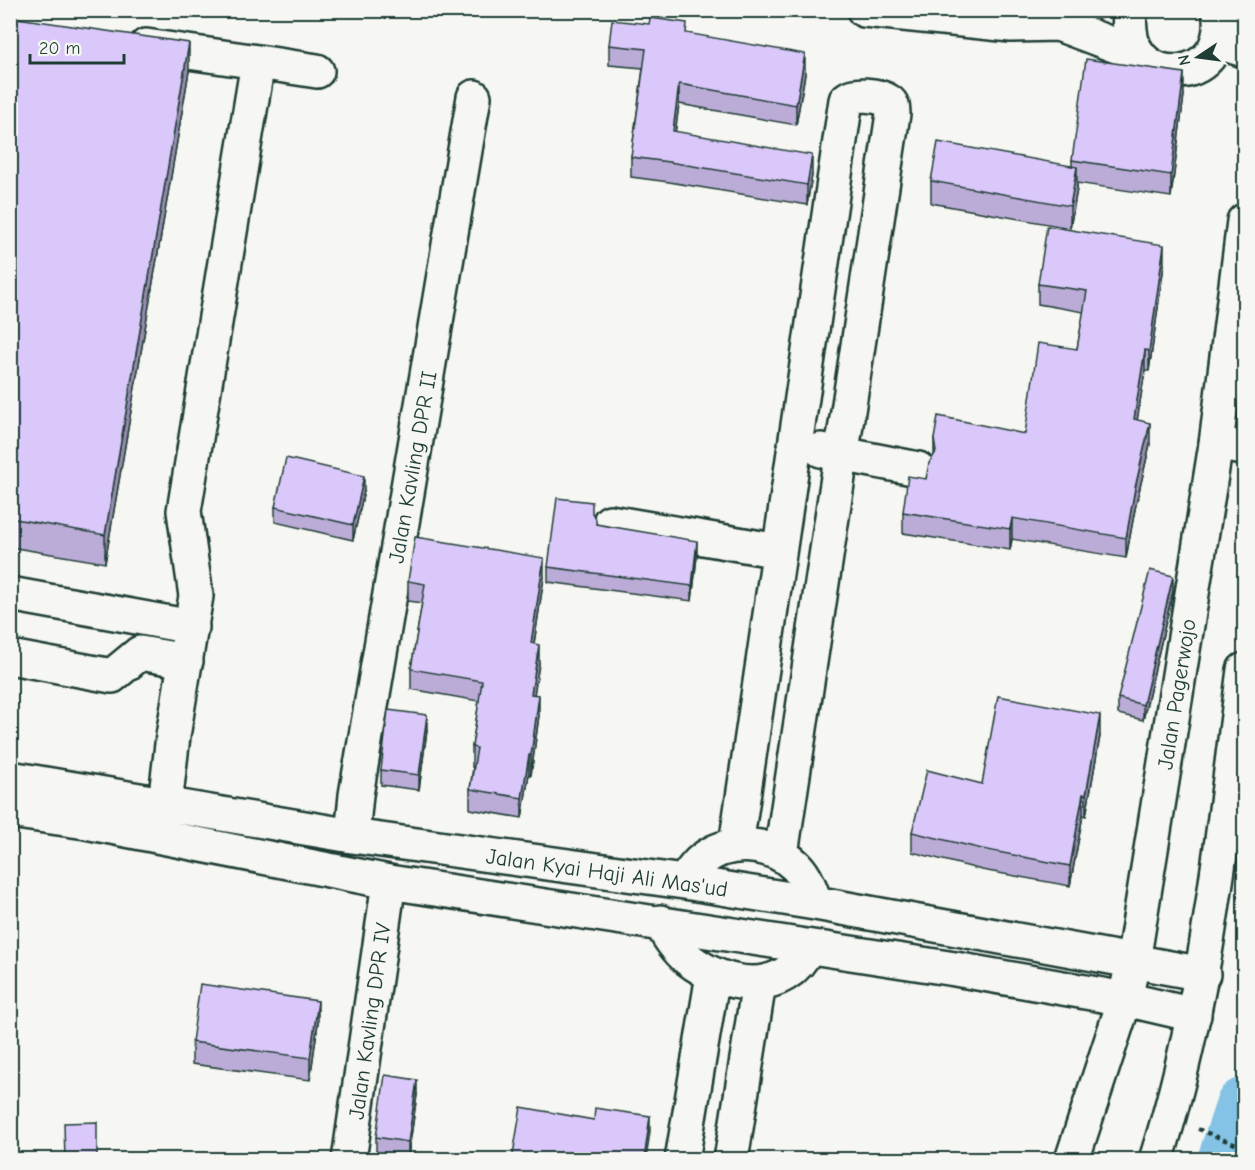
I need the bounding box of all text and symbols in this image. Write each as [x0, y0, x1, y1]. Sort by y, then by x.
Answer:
scale bar [30, 27, 124, 65]
north arrow [1168, 27, 1228, 87]
text: 20 m [39, 38, 80, 59]
text: N [1174, 53, 1194, 67]
street label: Jalan Kavling DPR II [383, 369, 443, 565]
street label: Jalan Pagerwojo [1152, 617, 1202, 771]
street label: Jalan Kyai Haji Ali Mas'ud [484, 843, 729, 903]
street label: Jalan Kavling DPR IV [343, 921, 397, 1121]

